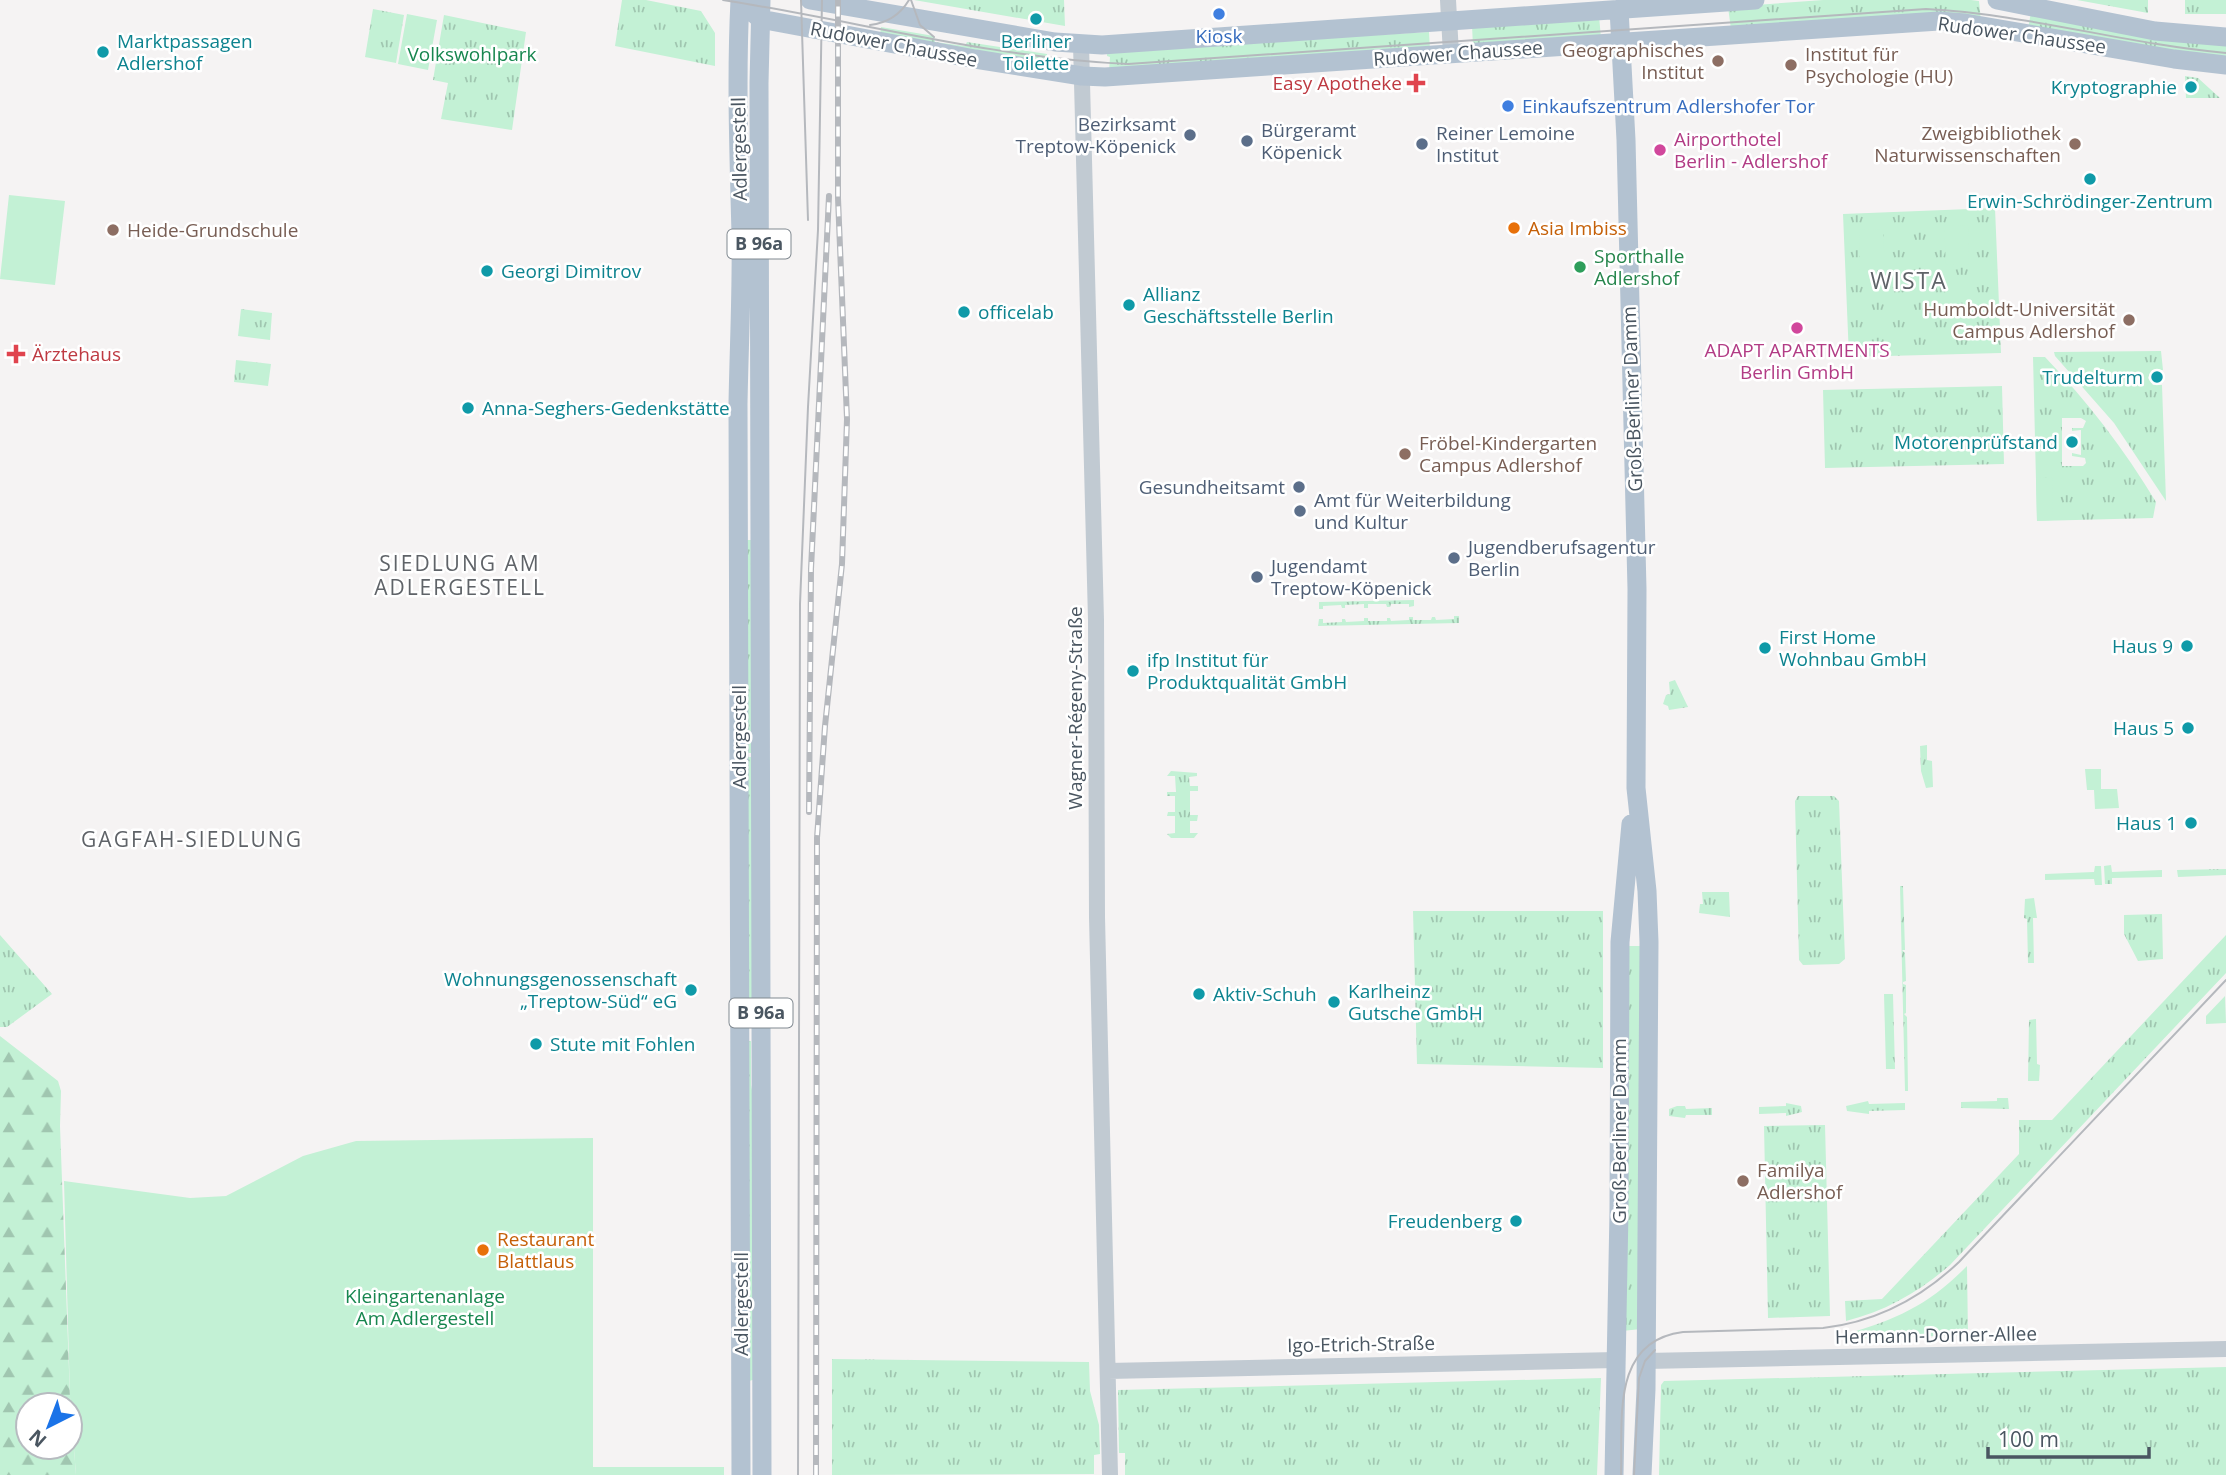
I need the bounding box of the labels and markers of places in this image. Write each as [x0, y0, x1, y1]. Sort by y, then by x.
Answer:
marker: Kiosk [1211, 6, 1227, 22]
marker: Berliner Toilette [1028, 11, 1044, 27]
place label: Kiosk [1196, 23, 1242, 49]
place label: Marktpassagen Adlershof [117, 28, 253, 76]
place label: Berliner Toilette [1001, 28, 1071, 76]
place label: Geographisches Institut [1562, 37, 1704, 85]
place label: Institut für Psychologie (HU) [1805, 41, 1953, 89]
marker: Marktpassagen Adlershof [95, 44, 111, 60]
marker: Geographisches Institut [1710, 53, 1726, 69]
marker: Institut für Psychologie (HU) [1783, 57, 1799, 73]
place label: Easy Apotheke [1273, 70, 1402, 96]
place label: Kryptographie [2051, 74, 2177, 100]
marker: Easy Apotheke [1408, 75, 1424, 91]
marker: Kryptographie [2183, 79, 2199, 95]
place label: Einkaufszentrum Adlershofer Tor [1522, 93, 1815, 119]
marker: Einkaufszentrum Adlershofer Tor [1500, 98, 1516, 114]
place label: Bezirksamt Treptow-Köpenick [1016, 111, 1176, 159]
place label: Bürgeramt Köpenick [1261, 117, 1357, 165]
place label: Reiner Lemoine Institut [1436, 120, 1575, 168]
place label: Zweigbibliothek Naturwissenschaften [1874, 120, 2061, 168]
place label: Airporthotel Berlin - Adlershof [1674, 126, 1829, 174]
marker: Bezirksamt Treptow-Köpenick [1182, 127, 1198, 143]
marker: Bürgeramt Köpenick [1239, 133, 1255, 149]
marker: Reiner Lemoine Institut [1414, 136, 1430, 152]
marker: Zweigbibliothek Naturwissenschaften [2067, 136, 2083, 152]
marker: Airporthotel Berlin - Adlershof [1652, 142, 1668, 158]
marker: Erwin-Schrödinger-Zentrum [2082, 171, 2098, 187]
place label: Erwin-Schrödinger-Zentrum [1967, 188, 2213, 214]
place label: Asia Imbiss [1528, 215, 1627, 241]
place label: Heide-Grundschule [127, 217, 298, 243]
marker: Asia Imbiss [1506, 220, 1522, 236]
marker: Heide-Grundschule [105, 222, 121, 238]
place label: Sporthalle Adlershof [1594, 243, 1684, 291]
place label: Georgi Dimitrov [501, 258, 642, 284]
marker: Sporthalle Adlershof [1572, 259, 1588, 275]
marker: Georgi Dimitrov [479, 263, 495, 279]
place label: Allianz Geschäftsstelle Berlin [1143, 281, 1334, 329]
place label: Humboldt-Universität Campus Adlershof [1923, 296, 2117, 344]
marker: Allianz Geschäftsstelle Berlin [1121, 297, 1137, 313]
place label: officelab [978, 299, 1054, 325]
marker: officelab [956, 304, 972, 320]
marker: Humboldt-Universität Campus Adlershof [2121, 312, 2137, 328]
marker: ADAPT APARTMENTS Berlin GmbH [1789, 320, 1805, 336]
place label: ADAPT APARTMENTS Berlin GmbH [1704, 337, 1890, 385]
place label: Ärztehaus [32, 341, 121, 367]
marker: Ärztehaus [6, 344, 26, 364]
place label: Trudelturm [2042, 364, 2143, 390]
marker: Trudelturm [2149, 369, 2165, 385]
place label: Anna-Seghers-Gedenkstätte [482, 395, 730, 421]
marker: Anna-Seghers-Gedenkstätte [460, 400, 476, 416]
place label: Motorenprüfstand [1894, 429, 2058, 455]
place label: Fröbel-Kindergarten Campus Adlershof [1419, 430, 1597, 478]
marker: Motorenprüfstand [2064, 434, 2080, 450]
marker: Fröbel-Kindergarten Campus Adlershof [1397, 446, 1413, 462]
place label: Gesundheitsamt [1139, 474, 1285, 500]
marker: Gesundheitsamt [1291, 479, 1307, 495]
place label: Amt für Weiterbildung und Kultur [1314, 487, 1511, 535]
marker: Amt für Weiterbildung und Kultur [1292, 503, 1308, 519]
place label: Jugendberufsagentur Berlin [1466, 534, 1656, 582]
marker: Jugendberufsagentur Berlin [1446, 550, 1462, 566]
place label: Jugendamt Treptow-Köpenick [1269, 553, 1431, 601]
marker: Jugendamt Treptow-Köpenick [1249, 569, 1265, 585]
place label: First Home Wohnbau GmbH [1779, 624, 1927, 672]
place label: Haus 9 [2112, 633, 2173, 659]
marker: Haus 9 [2179, 638, 2195, 654]
marker: First Home Wohnbau GmbH [1757, 640, 1773, 656]
place label: ifp Institut für Produktqualität GmbH [1147, 647, 1347, 695]
marker: ifp Institut für Produktqualität GmbH [1125, 663, 1141, 679]
place label: Haus 5 [2113, 715, 2174, 741]
marker: Haus 5 [2180, 720, 2196, 736]
place label: Haus 1 [2116, 810, 2177, 836]
marker: Haus 1 [2183, 815, 2199, 831]
place label: Wohnungsgenossenschaft „Treptow-Süd“ eG [444, 966, 677, 1014]
place label: Karlheinz Gutsche GmbH [1348, 978, 1483, 1026]
place label: Aktiv-Schuh [1213, 981, 1317, 1007]
marker: Wohnungsgenossenschaft „Treptow-Süd“ eG [683, 982, 699, 998]
marker: Aktiv-Schuh [1191, 986, 1207, 1002]
marker: Karlheinz Gutsche GmbH [1326, 994, 1342, 1010]
place label: Stute mit Fohlen [550, 1031, 695, 1057]
marker: Stute mit Fohlen [528, 1036, 544, 1052]
place label: Familya Adlershof [1757, 1157, 1844, 1205]
marker: Familya Adlershof [1735, 1173, 1751, 1189]
place label: Freudenberg [1388, 1208, 1502, 1234]
marker: Freudenberg [1508, 1213, 1524, 1229]
place label: Restaurant Blattlaus [497, 1226, 594, 1274]
marker: Restaurant Blattlaus [475, 1242, 491, 1258]

